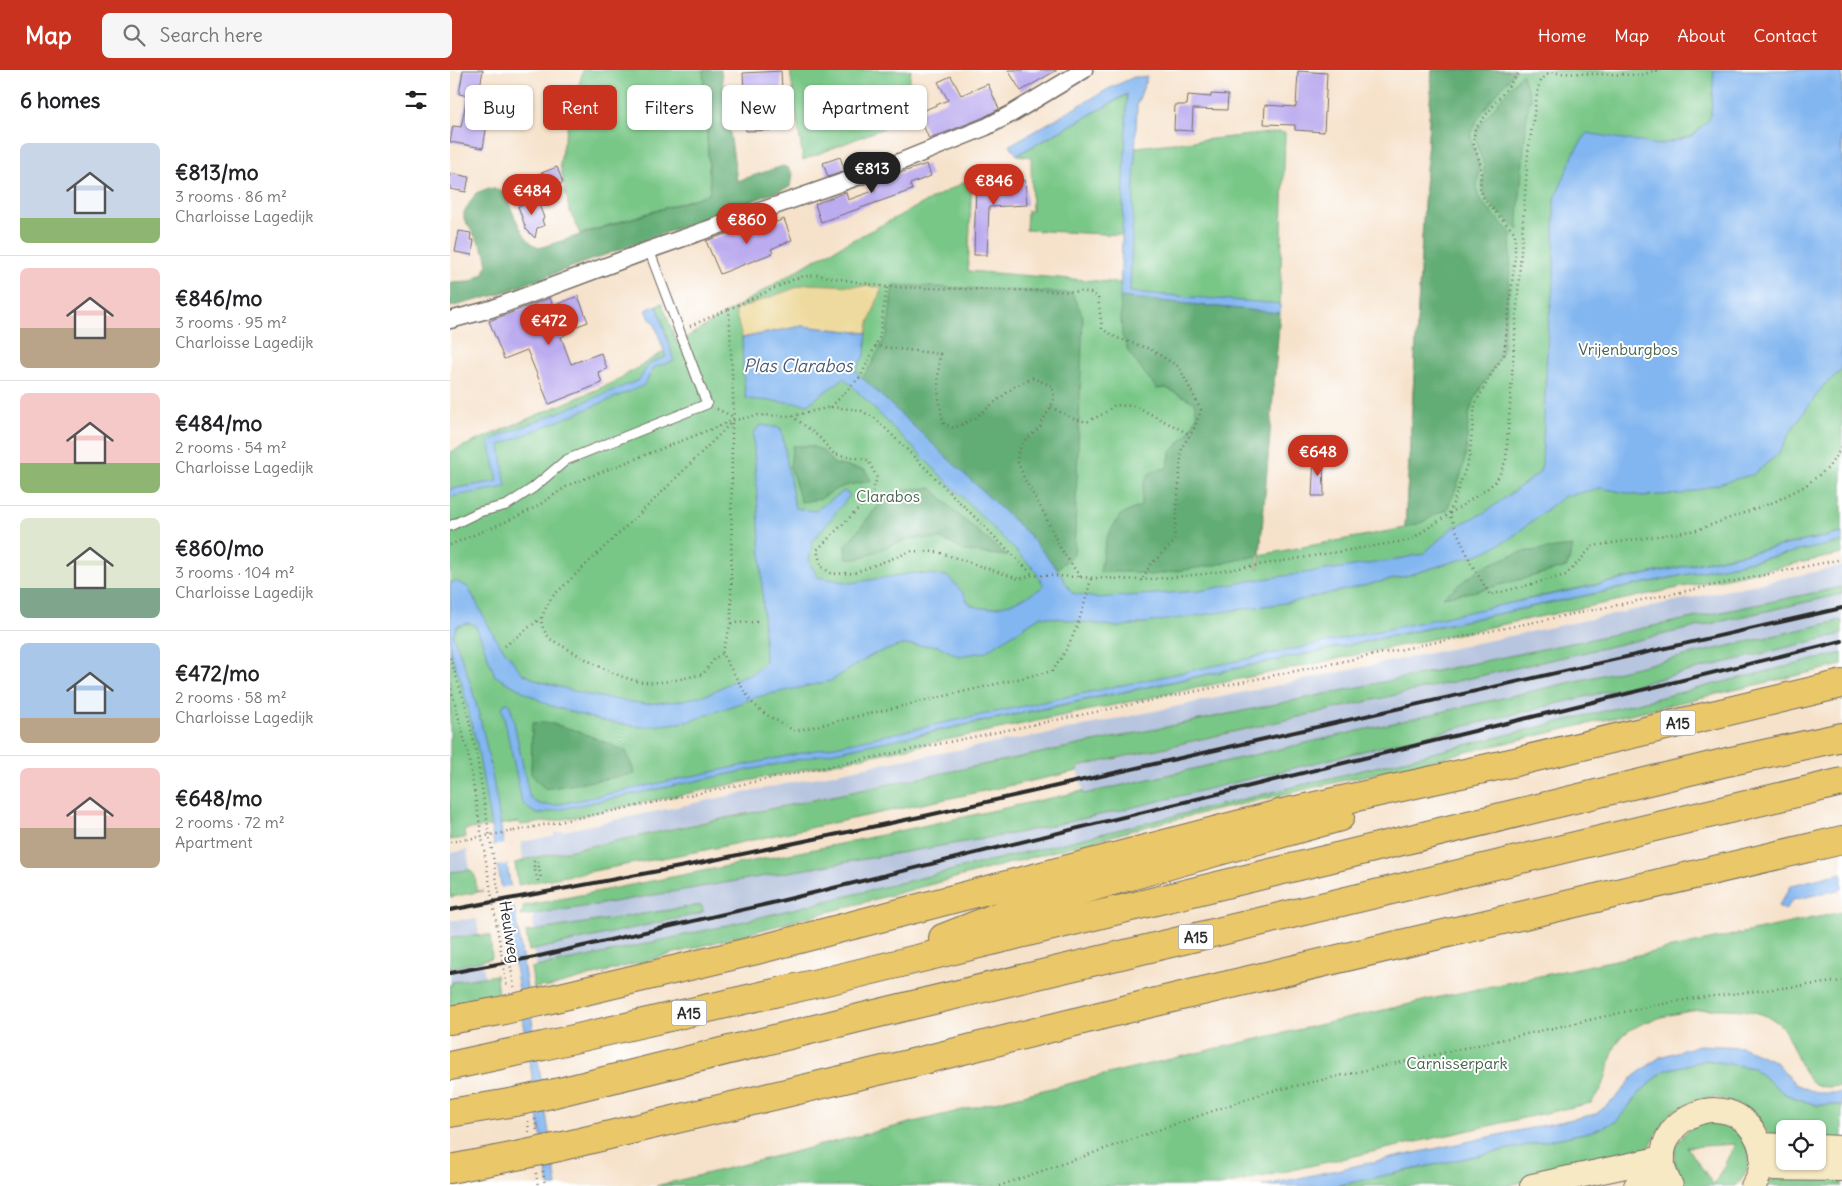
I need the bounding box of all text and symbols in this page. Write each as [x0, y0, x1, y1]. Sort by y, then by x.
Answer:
search box [102, 13, 452, 58]
text: Map [25, 20, 72, 50]
icon: search [120, 21, 148, 49]
text: Search here [160, 23, 263, 47]
text: Home [1538, 24, 1586, 47]
text: Map [1614, 24, 1649, 47]
text: About [1677, 24, 1725, 47]
text: Contact [1753, 24, 1817, 47]
chip: Buy [465, 85, 533, 130]
chip: Rent [543, 85, 617, 130]
chip: Filters [627, 85, 712, 130]
chip: New [722, 85, 794, 130]
chip: Apartment [804, 85, 927, 130]
icon: filters [402, 86, 430, 114]
text: 6 homes [20, 87, 100, 114]
pin: €813 [842, 152, 902, 194]
text: €813 [855, 158, 889, 178]
text: €813/mo [175, 159, 258, 186]
icon: home [60, 163, 120, 223]
pin: €846 [964, 164, 1024, 206]
text: €846 [975, 170, 1013, 190]
pin: €484 [502, 174, 562, 216]
text: €484 [513, 180, 551, 200]
text: 3 rooms · 86 m² [175, 186, 287, 206]
pin: €860 [717, 202, 777, 245]
text: Charloisse Lagedijk [175, 206, 314, 226]
text: €860 [727, 209, 767, 229]
text: €846/mo [175, 285, 262, 312]
icon: home [60, 288, 120, 348]
pin: €472 [519, 304, 579, 346]
text: €472 [531, 310, 567, 330]
text: 3 rooms · 95 m² [175, 312, 287, 332]
text: Charloisse Lagedijk [175, 332, 314, 352]
park label: Vrijenburgbos [1578, 339, 1678, 359]
water label: Plas Clarabos [743, 354, 855, 377]
text: €484/mo [175, 410, 262, 437]
icon: home [60, 413, 120, 473]
pin: €648 [1288, 434, 1348, 477]
text: 2 rooms · 54 m² [175, 437, 287, 457]
text: €648 [1299, 441, 1337, 461]
text: Charloisse Lagedijk [175, 457, 314, 477]
park label: Clarabos [856, 486, 920, 506]
text: €860/mo [175, 535, 264, 562]
icon: home [60, 538, 120, 598]
text: 3 rooms · 104 m² [175, 562, 295, 582]
text: Charloisse Lagedijk [175, 582, 314, 602]
text: €472/mo [175, 660, 260, 687]
icon: home [60, 663, 120, 723]
text: 2 rooms · 58 m² [175, 687, 287, 707]
text: Charloisse Lagedijk [175, 707, 314, 727]
road number: A15 [1660, 710, 1696, 736]
text: €648/mo [175, 785, 262, 812]
icon: home [60, 788, 120, 848]
text: 2 rooms · 72 m² [175, 812, 285, 832]
text: Apartment [175, 832, 253, 852]
street label: Heulweg [495, 899, 525, 965]
road number: A15 [1178, 924, 1214, 950]
road number: A15 [672, 1000, 706, 1026]
park label: Carnisserpark [1406, 1053, 1508, 1073]
map controls [1776, 1120, 1826, 1170]
button: locate [1776, 1120, 1826, 1170]

